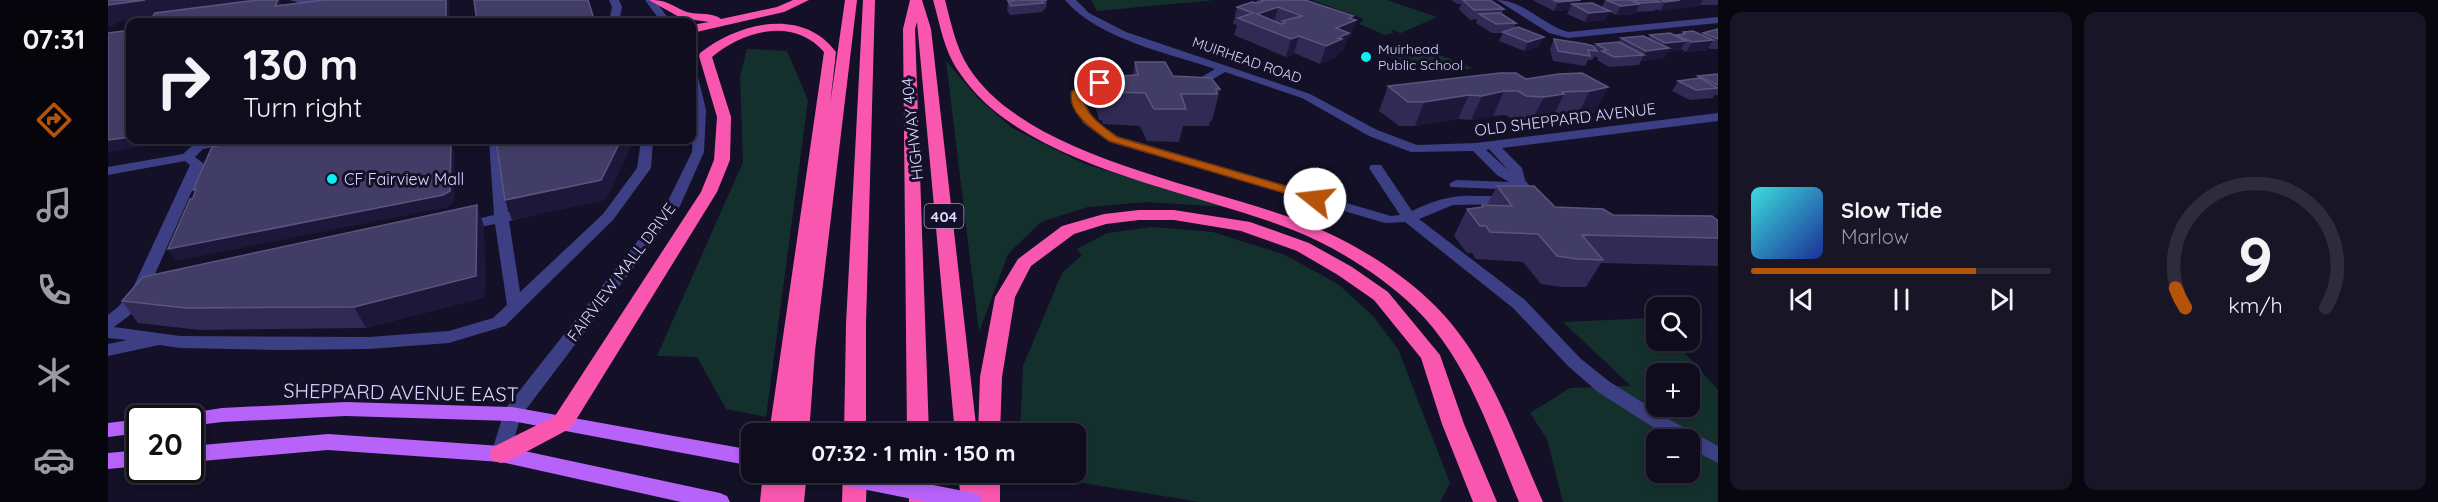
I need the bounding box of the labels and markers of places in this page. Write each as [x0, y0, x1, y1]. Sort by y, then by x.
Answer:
place label: Muirhead Public School [1378, 40, 1463, 74]
marker: Muirhead Public School [1359, 50, 1373, 64]
pin [1074, 57, 1125, 108]
place label: CF Fairview Mall [344, 169, 464, 189]
marker: CF Fairview Mall [325, 172, 339, 186]

